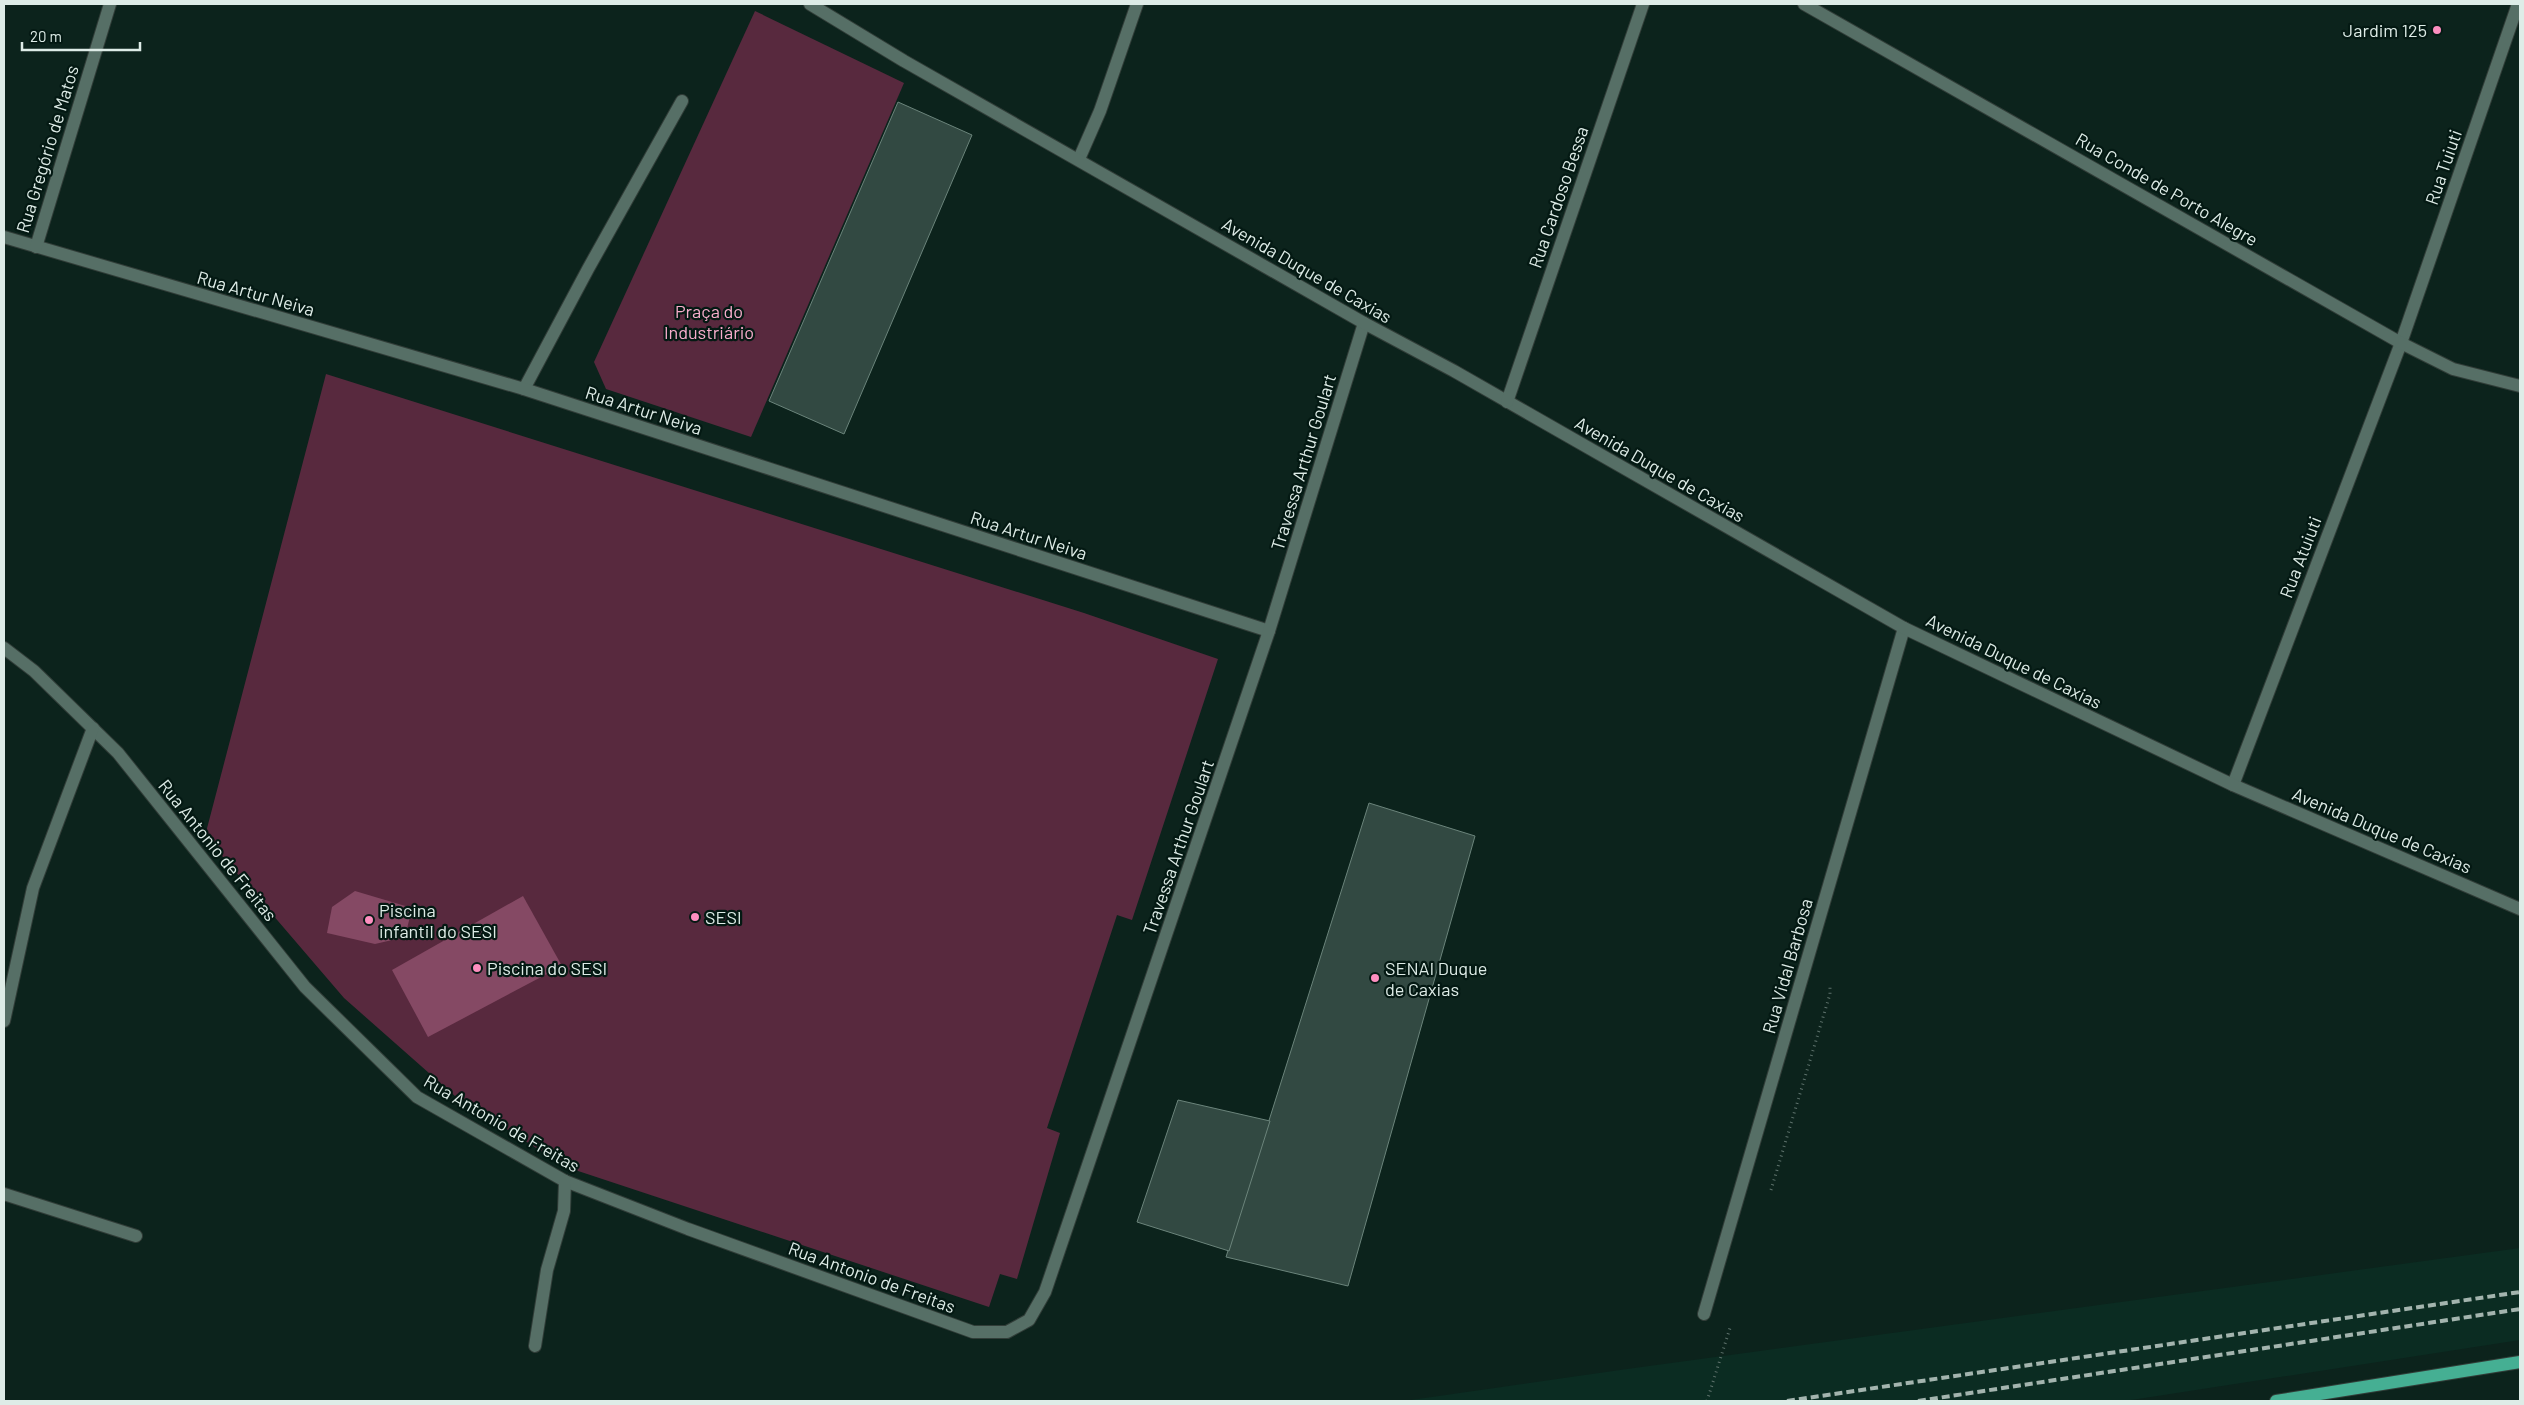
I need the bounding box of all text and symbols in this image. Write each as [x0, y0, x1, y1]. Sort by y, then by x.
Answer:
place label: Jardim 125 [2343, 19, 2427, 41]
scale bar [22, 20, 140, 52]
marker: Jardim 125 [2431, 24, 2443, 36]
text: 20 m [30, 27, 62, 45]
street label: Rua Gregório de Matos [11, 63, 83, 235]
street label: Rua Cardoso Bessa [1523, 123, 1593, 271]
street label: Rua Tuiuti [2420, 127, 2466, 207]
street label: Rua Conde de Porto Alegre [2072, 128, 2262, 250]
street label: Avenida Duque de Caxias [1218, 212, 1396, 328]
street label: Rua Artur Neiva [195, 266, 317, 320]
park label: Praça do Industriário [664, 300, 754, 343]
street label: Travessa Arthur Goulart [1266, 371, 1340, 553]
street label: Rua Artur Neiva [583, 381, 705, 439]
street label: Avenida Duque de Caxias [1571, 411, 1749, 527]
street label: Rua Artur Neiva [968, 506, 1090, 564]
street label: Rua Atuiuti [2274, 513, 2326, 601]
street label: Avenida Duque de Caxias [1923, 609, 2105, 713]
street label: Travessa Arthur Goulart [1138, 757, 1218, 937]
street label: Rua Antonio de Freitas [154, 775, 282, 925]
street label: Avenida Duque de Caxias [2289, 782, 2475, 878]
street label: Rua Vidal Barbosa [1757, 896, 1817, 1036]
place label: Piscina infantil do SESI [379, 899, 497, 942]
place label: SESI [705, 906, 742, 928]
marker: SESI [689, 911, 701, 923]
marker: Piscina infantil do SESI [363, 914, 375, 926]
place label: Piscina do SESI [487, 957, 607, 979]
place label: SENAI Duque de Caxias [1385, 957, 1487, 1000]
marker: Piscina do SESI [471, 962, 483, 974]
marker: SENAI Duque de Caxias [1369, 972, 1381, 984]
street label: Rua Antonio de Freitas [420, 1069, 584, 1177]
street label: Rua Antonio de Freitas [786, 1237, 958, 1317]

